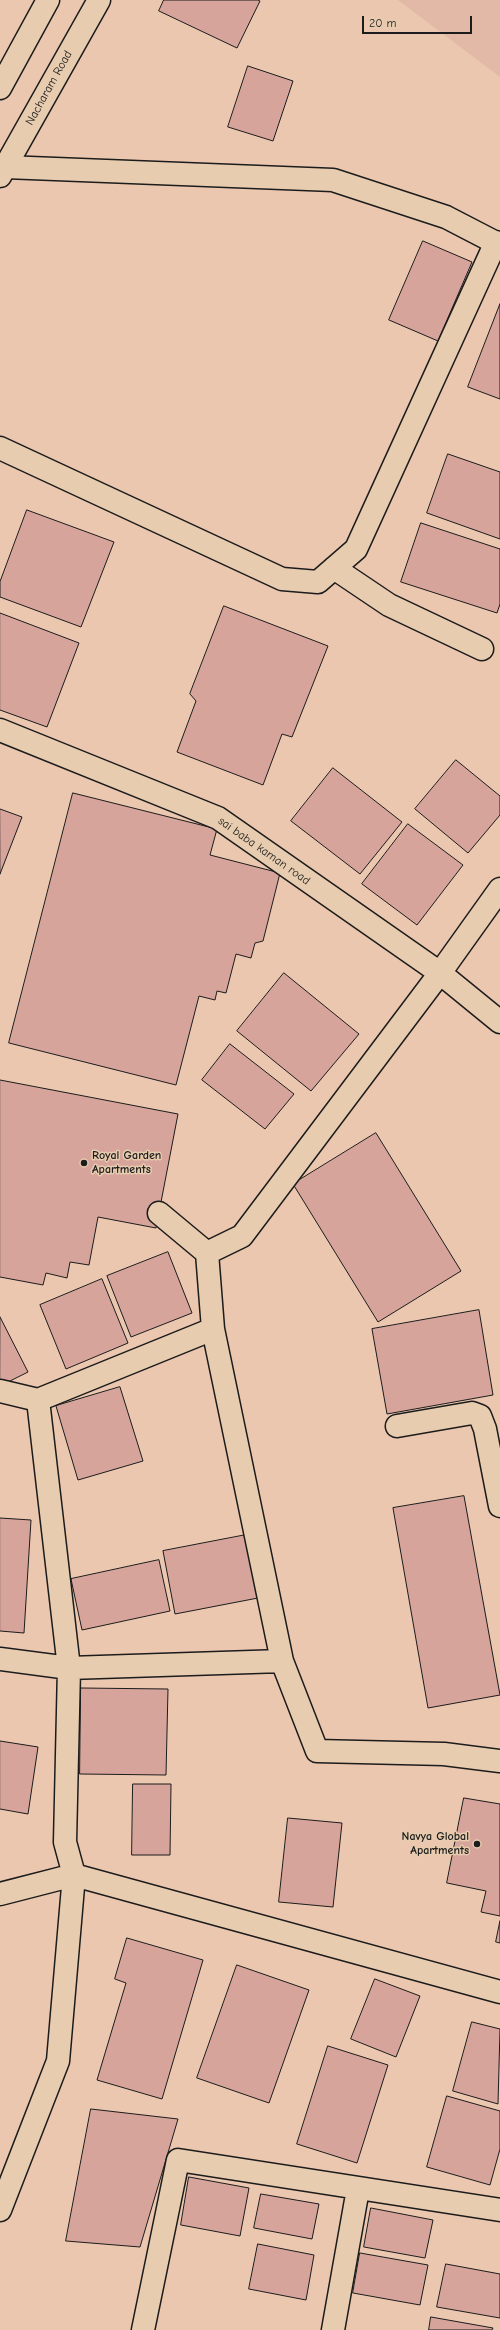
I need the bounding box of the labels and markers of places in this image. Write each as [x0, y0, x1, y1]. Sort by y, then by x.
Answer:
place label: Royal Garden Apartments [92, 1149, 161, 1177]
marker: Royal Garden Apartments [79, 1158, 89, 1168]
place label: Navya Global Apartments [402, 1830, 469, 1858]
marker: Navya Global Apartments [472, 1839, 482, 1849]

